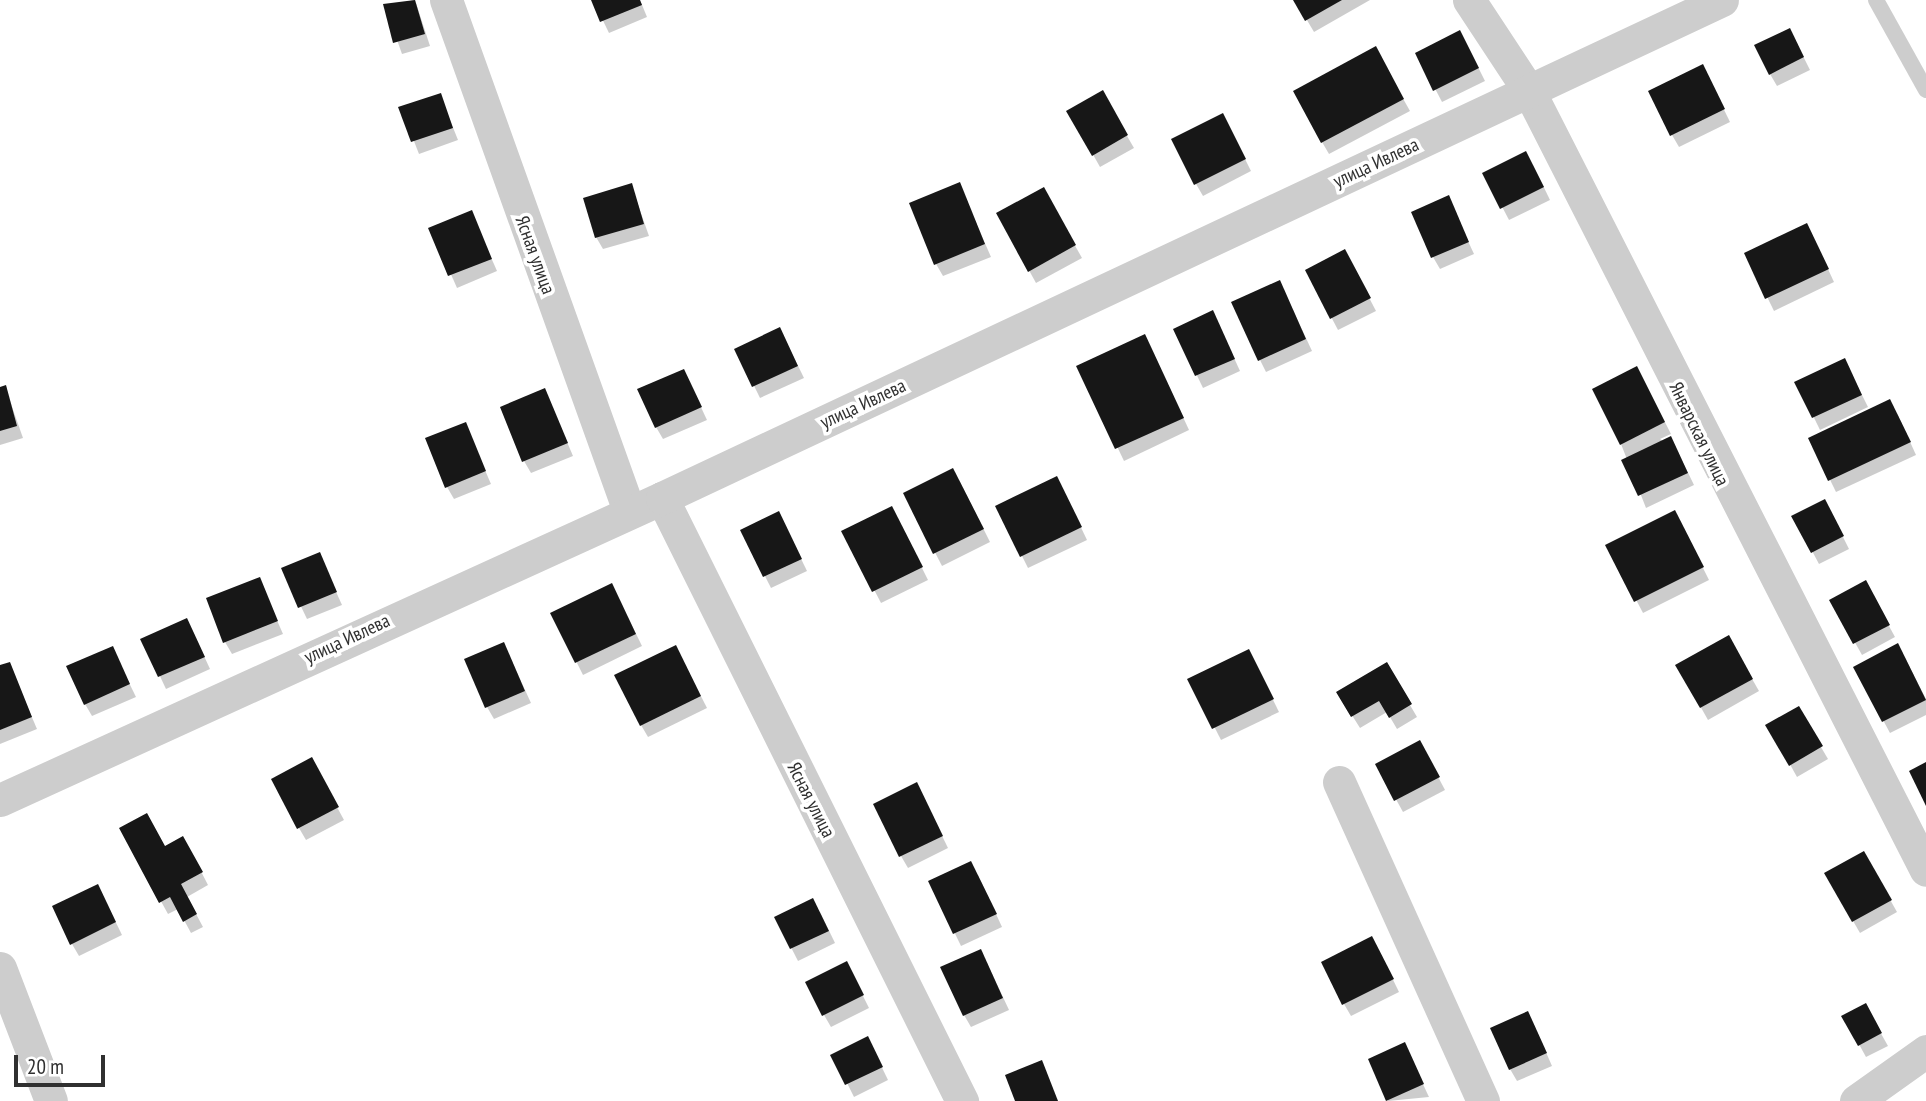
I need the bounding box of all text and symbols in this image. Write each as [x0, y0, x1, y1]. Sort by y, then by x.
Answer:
street label: улица Ивлева [1330, 133, 1422, 193]
street label: Ясная улица [510, 213, 560, 297]
street label: улица Ивлева [817, 374, 909, 434]
street label: Январская улица [1664, 378, 1734, 490]
street label: улица Ивлева [301, 609, 393, 669]
street label: Ясная улица [782, 758, 840, 842]
scale bar [18, 1042, 108, 1086]
text: 20 m [27, 1053, 64, 1080]

